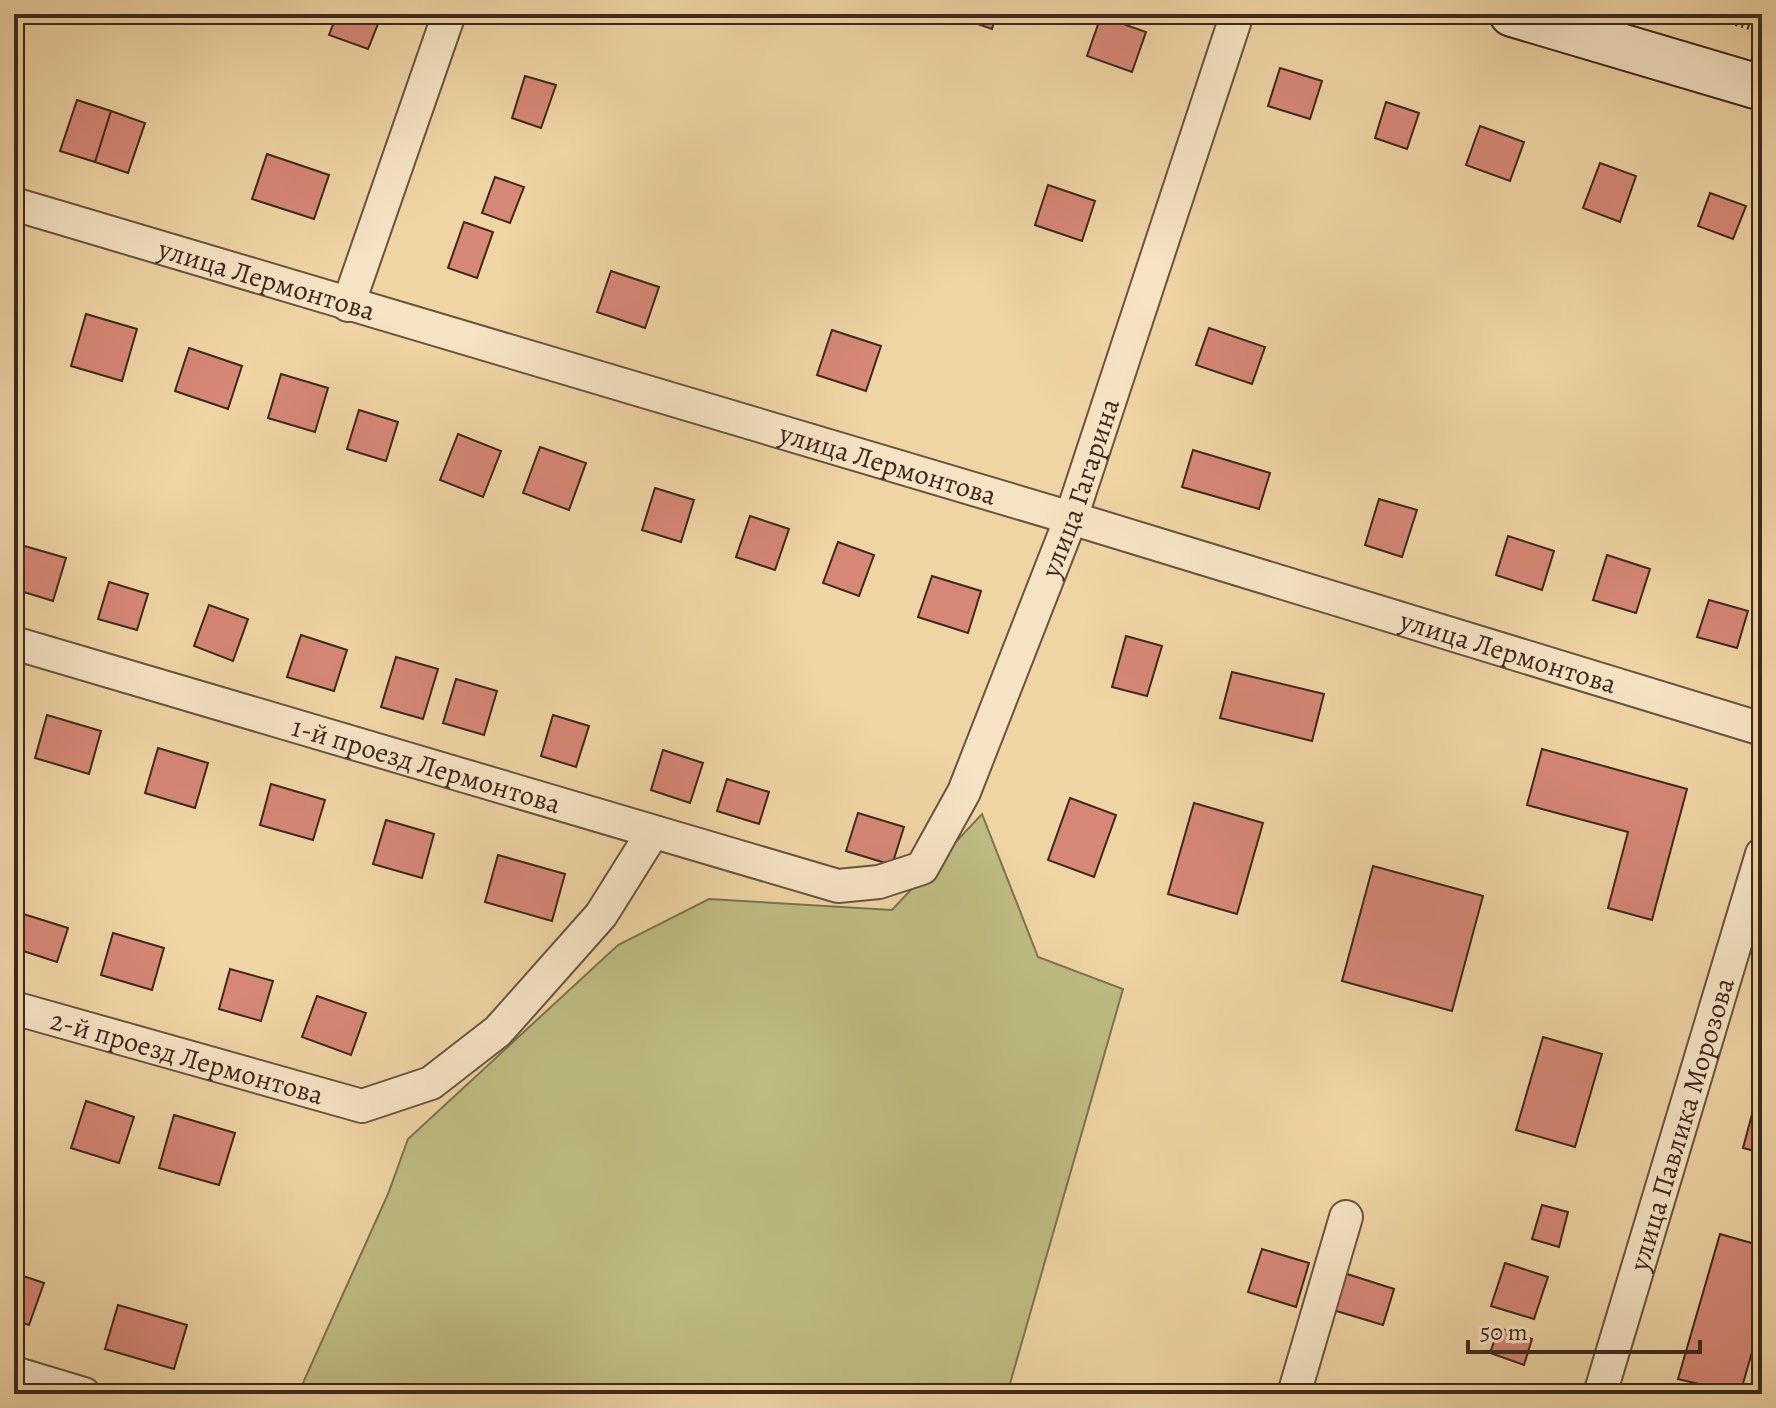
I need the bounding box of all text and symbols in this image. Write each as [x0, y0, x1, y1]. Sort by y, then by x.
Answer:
street label: улица Лермонтова [153, 230, 380, 330]
street label: улица Гагарина [1031, 394, 1129, 584]
street label: улица Лермонтова [774, 414, 1001, 515]
street label: улица Лермонтова [1394, 601, 1621, 703]
street label: 1-й проезд Лермонтова [287, 708, 565, 823]
street label: улица Павлика Морозова [1620, 973, 1744, 1276]
street label: 2-й проезд Лермонтова [46, 1001, 328, 1114]
scale bar [1468, 1304, 1700, 1354]
text: 50 m [1480, 1316, 1528, 1348]

